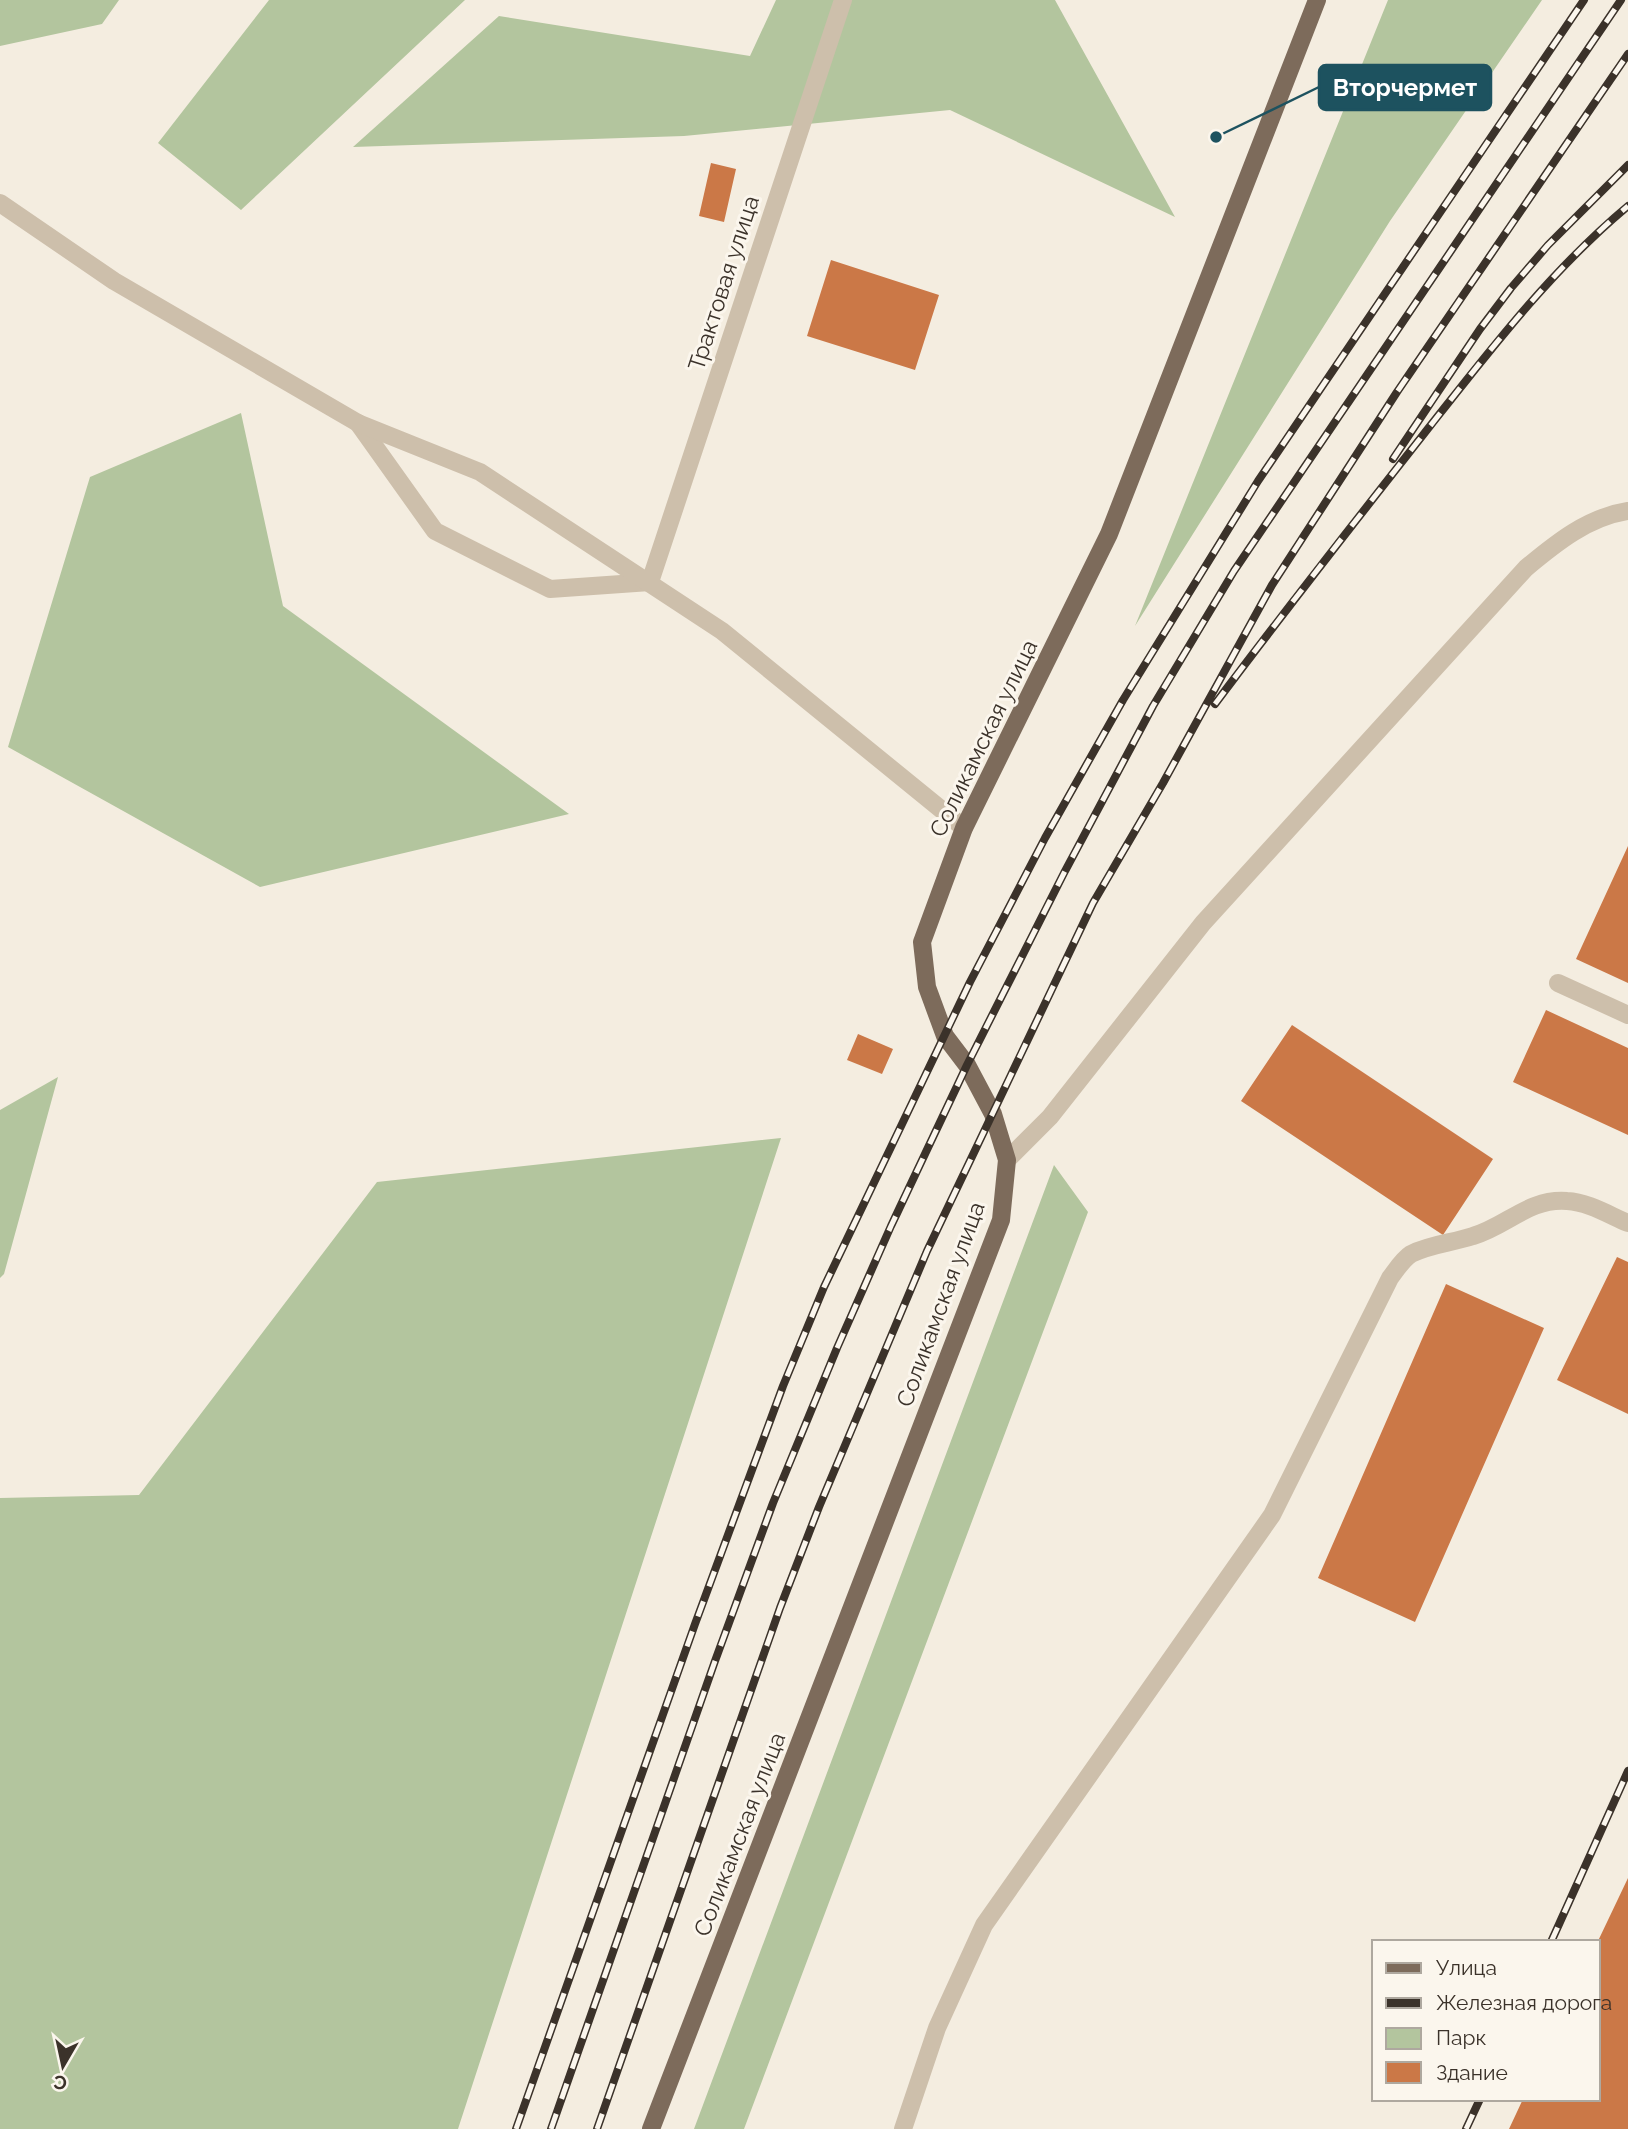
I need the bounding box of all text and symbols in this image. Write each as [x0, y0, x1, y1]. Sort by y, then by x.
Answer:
callout: Вторчермет [1319, 65, 1491, 110]
text: Вторчермет [1333, 73, 1477, 102]
street label: Трактовая улица [682, 192, 764, 374]
street label: Соликамская улица [924, 635, 1042, 841]
street label: Соликамская улица [890, 1198, 990, 1410]
street label: Соликамская улица [688, 1728, 790, 1940]
legend [1372, 1940, 1600, 2101]
text: Улица [1436, 1955, 1497, 1980]
text: Железная дорога [1436, 1990, 1612, 2015]
text: Парк [1436, 2025, 1486, 2050]
north arrow [28, 2031, 98, 2101]
text: Здание [1436, 2060, 1508, 2085]
text: С [52, 2071, 69, 2095]

